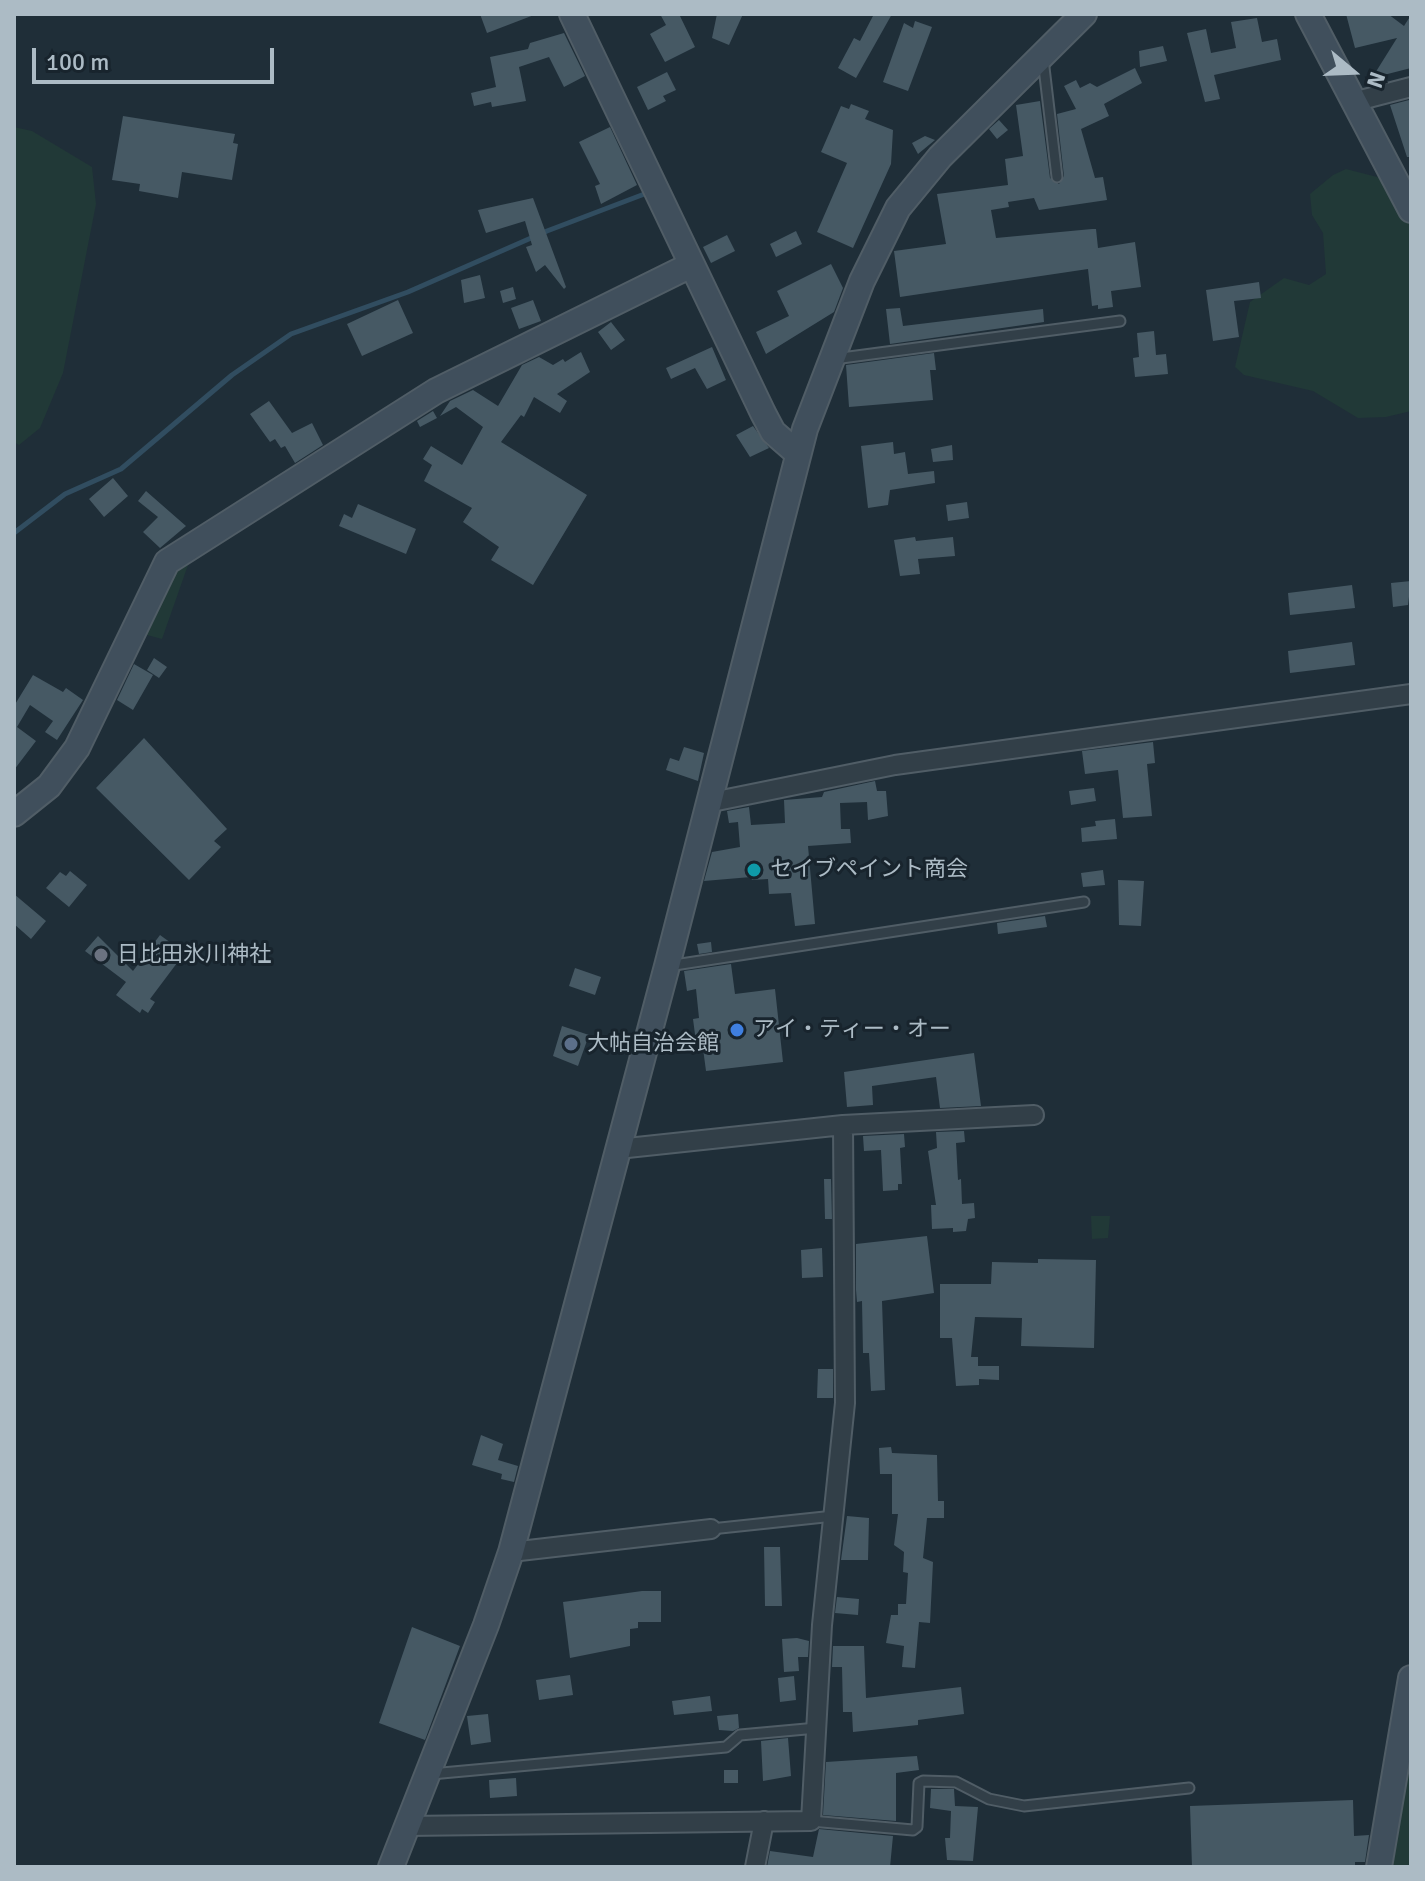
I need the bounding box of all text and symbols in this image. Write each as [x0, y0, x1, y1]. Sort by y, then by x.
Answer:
scale bar [36, 32, 278, 82]
north arrow [1313, 32, 1393, 112]
text: 100 m [46, 47, 109, 77]
text: N [1361, 68, 1391, 92]
place label: セイブペイント商会 [770, 857, 968, 883]
marker: セイブペイント商会 [745, 861, 763, 879]
place label: 日比田氷川神社 [117, 942, 271, 968]
marker: 日比田氷川神社 [92, 946, 110, 964]
place label: アイ・ティー・オー [753, 1017, 951, 1043]
marker: アイ・ティー・オー [728, 1021, 746, 1039]
place label: 大帖自治会館 [587, 1031, 719, 1057]
marker: 大帖自治会館 [562, 1035, 580, 1053]

